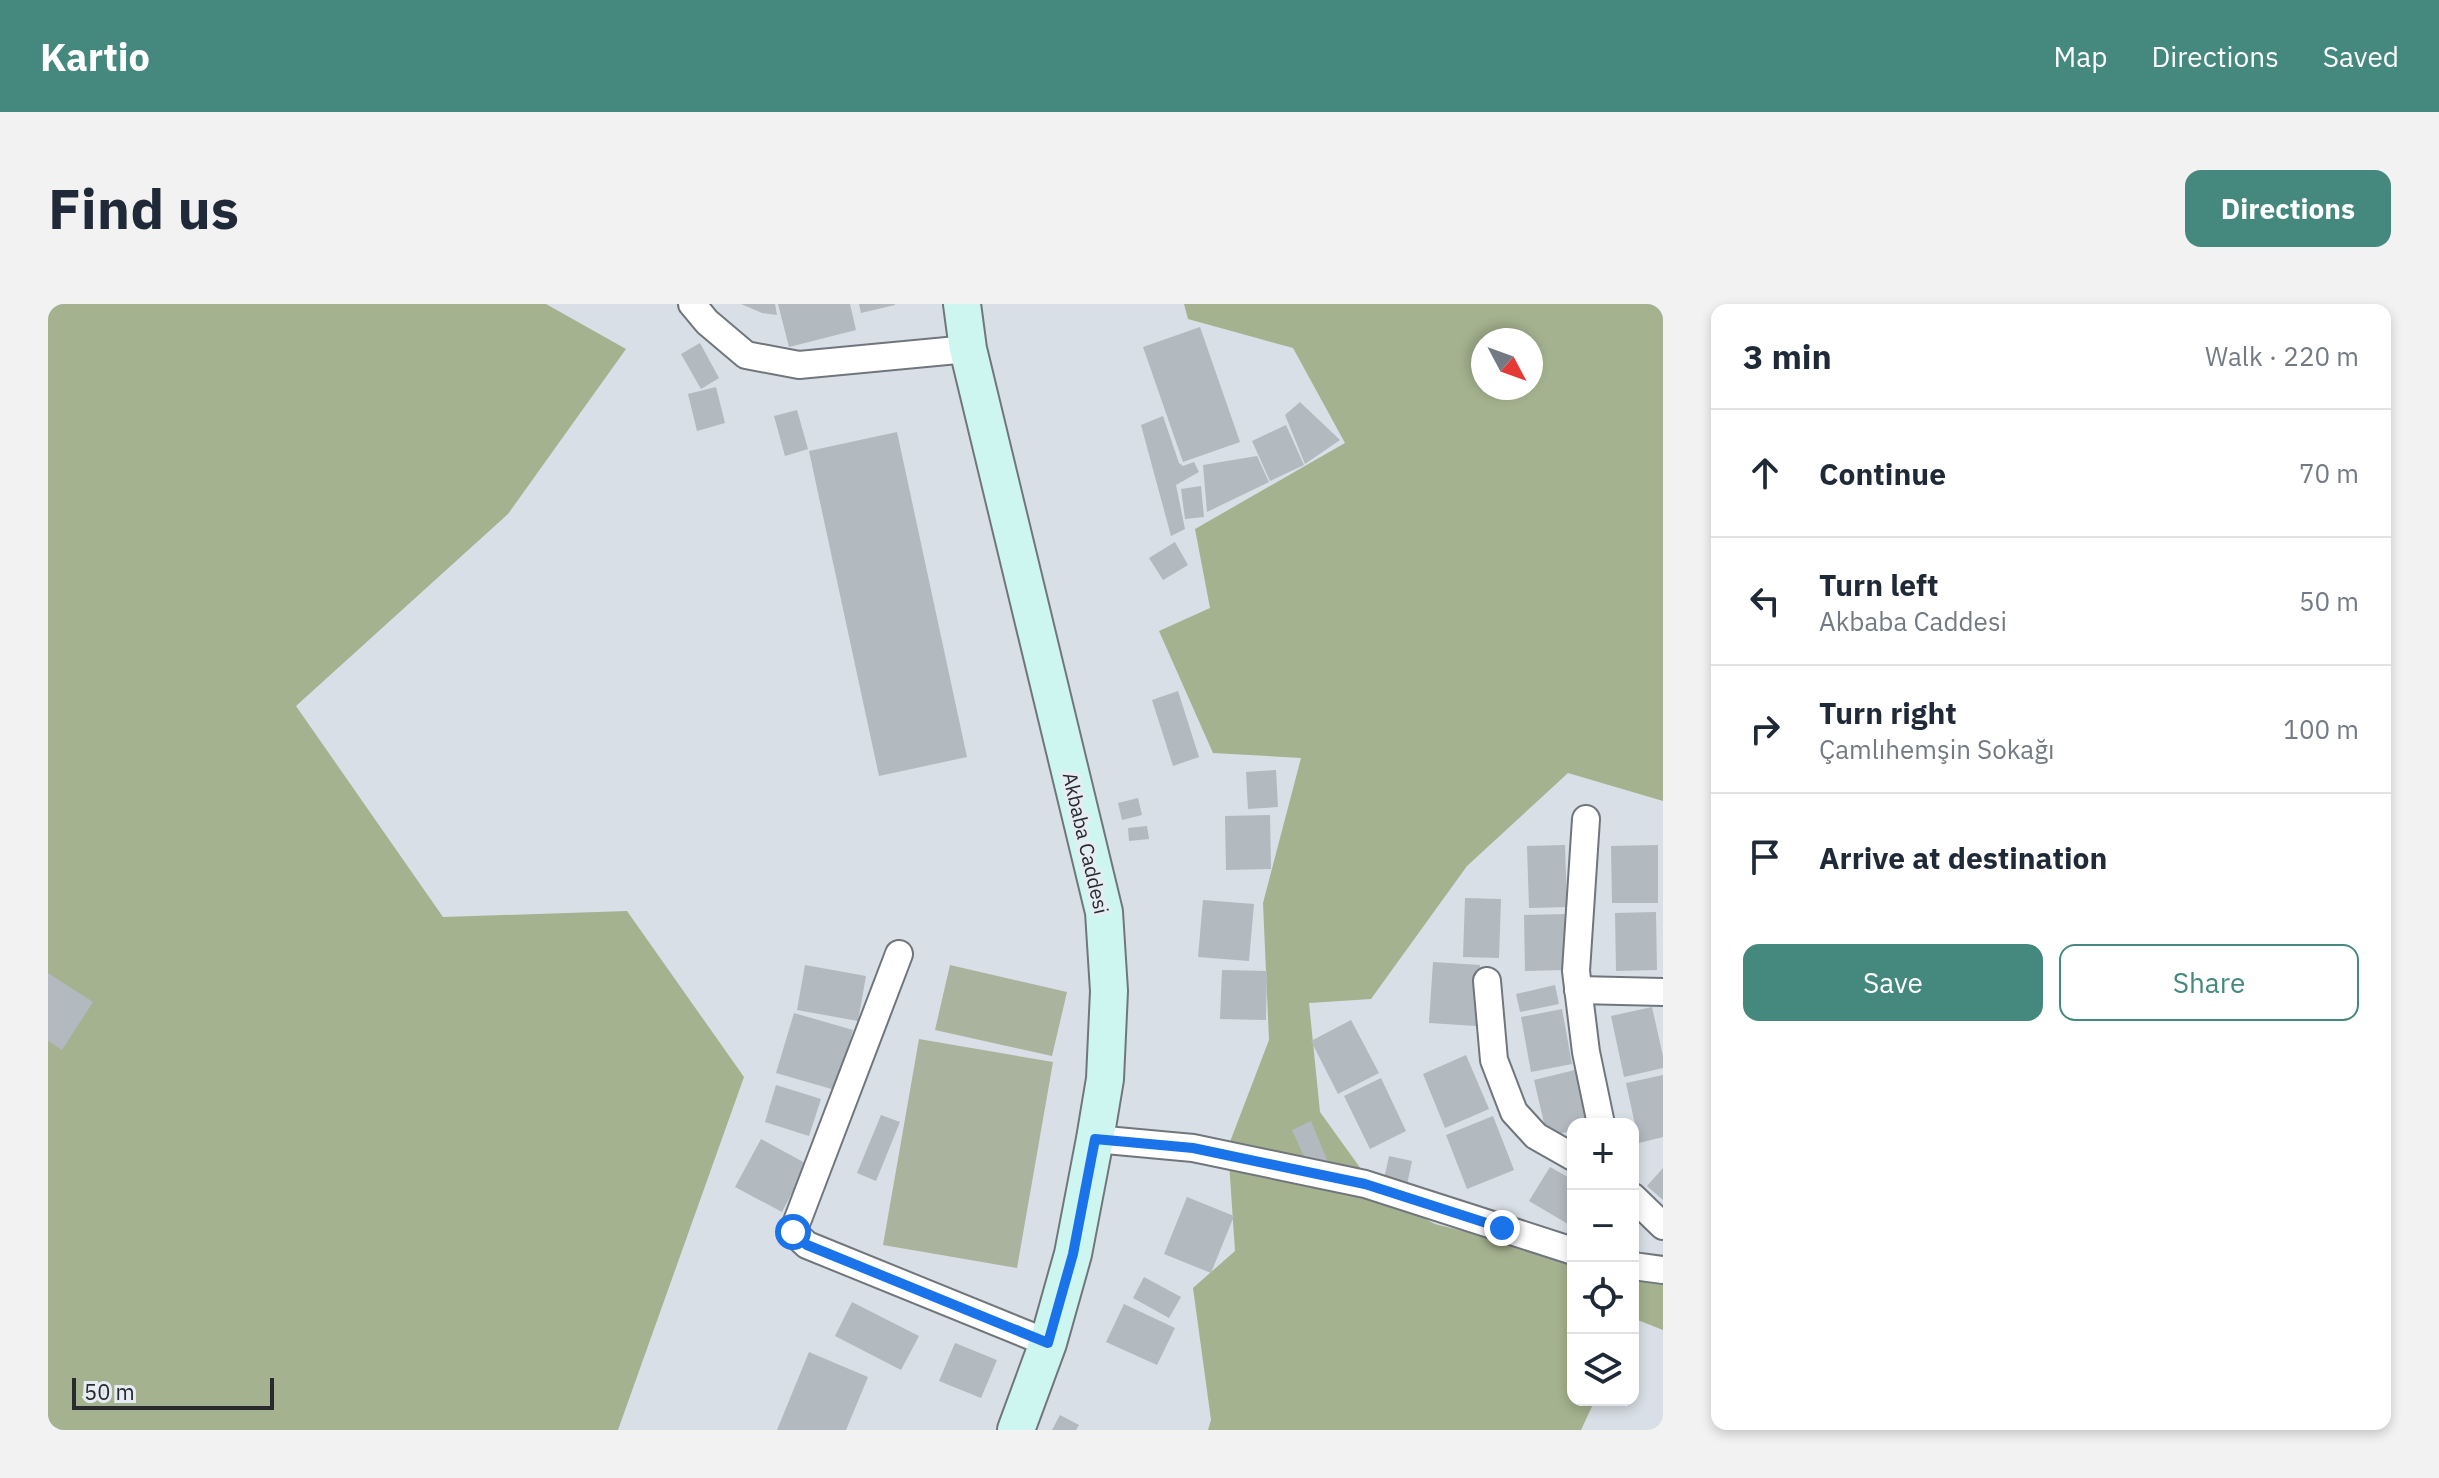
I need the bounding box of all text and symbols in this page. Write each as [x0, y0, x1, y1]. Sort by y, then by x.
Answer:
text: Kartio [40, 32, 150, 81]
text: Map [2053, 38, 2107, 75]
text: Directions [2151, 38, 2279, 75]
text: Saved [2323, 38, 2399, 75]
button: Directions [2185, 170, 2391, 247]
text: Find us [48, 172, 239, 244]
north arrow [1471, 328, 1543, 400]
text: 3 min [1743, 334, 1832, 378]
text: Walk · 220 m [2205, 339, 2359, 373]
icon: ahead [1743, 451, 1787, 495]
text: Continue [1819, 454, 1946, 493]
text: 70 m [2299, 456, 2359, 490]
text: Turn left [1819, 565, 1938, 604]
icon: left [1743, 579, 1787, 623]
text: 50 m [2299, 584, 2359, 618]
text: Akbaba Caddesi [1819, 604, 2007, 638]
text: Turn right [1819, 693, 1957, 732]
icon: right [1743, 707, 1787, 751]
text: 100 m [2283, 712, 2359, 746]
text: Çamlıhemşin Sokağı [1819, 732, 2055, 766]
street label: Akbaba Caddesi [1057, 769, 1115, 917]
icon: arrive [1743, 835, 1787, 879]
text: Arrive at destination [1819, 838, 2107, 877]
button: Save [1743, 944, 2043, 1021]
button: Share [2059, 944, 2359, 1021]
map controls [1567, 1118, 1639, 1406]
button: + [1567, 1118, 1639, 1190]
button: − [1567, 1190, 1639, 1262]
route end [1484, 1210, 1520, 1246]
route start [775, 1214, 811, 1250]
button: locate [1567, 1262, 1639, 1334]
button: layers [1567, 1334, 1639, 1406]
scale bar [72, 1374, 274, 1410]
text: 50 m [84, 1377, 135, 1406]

